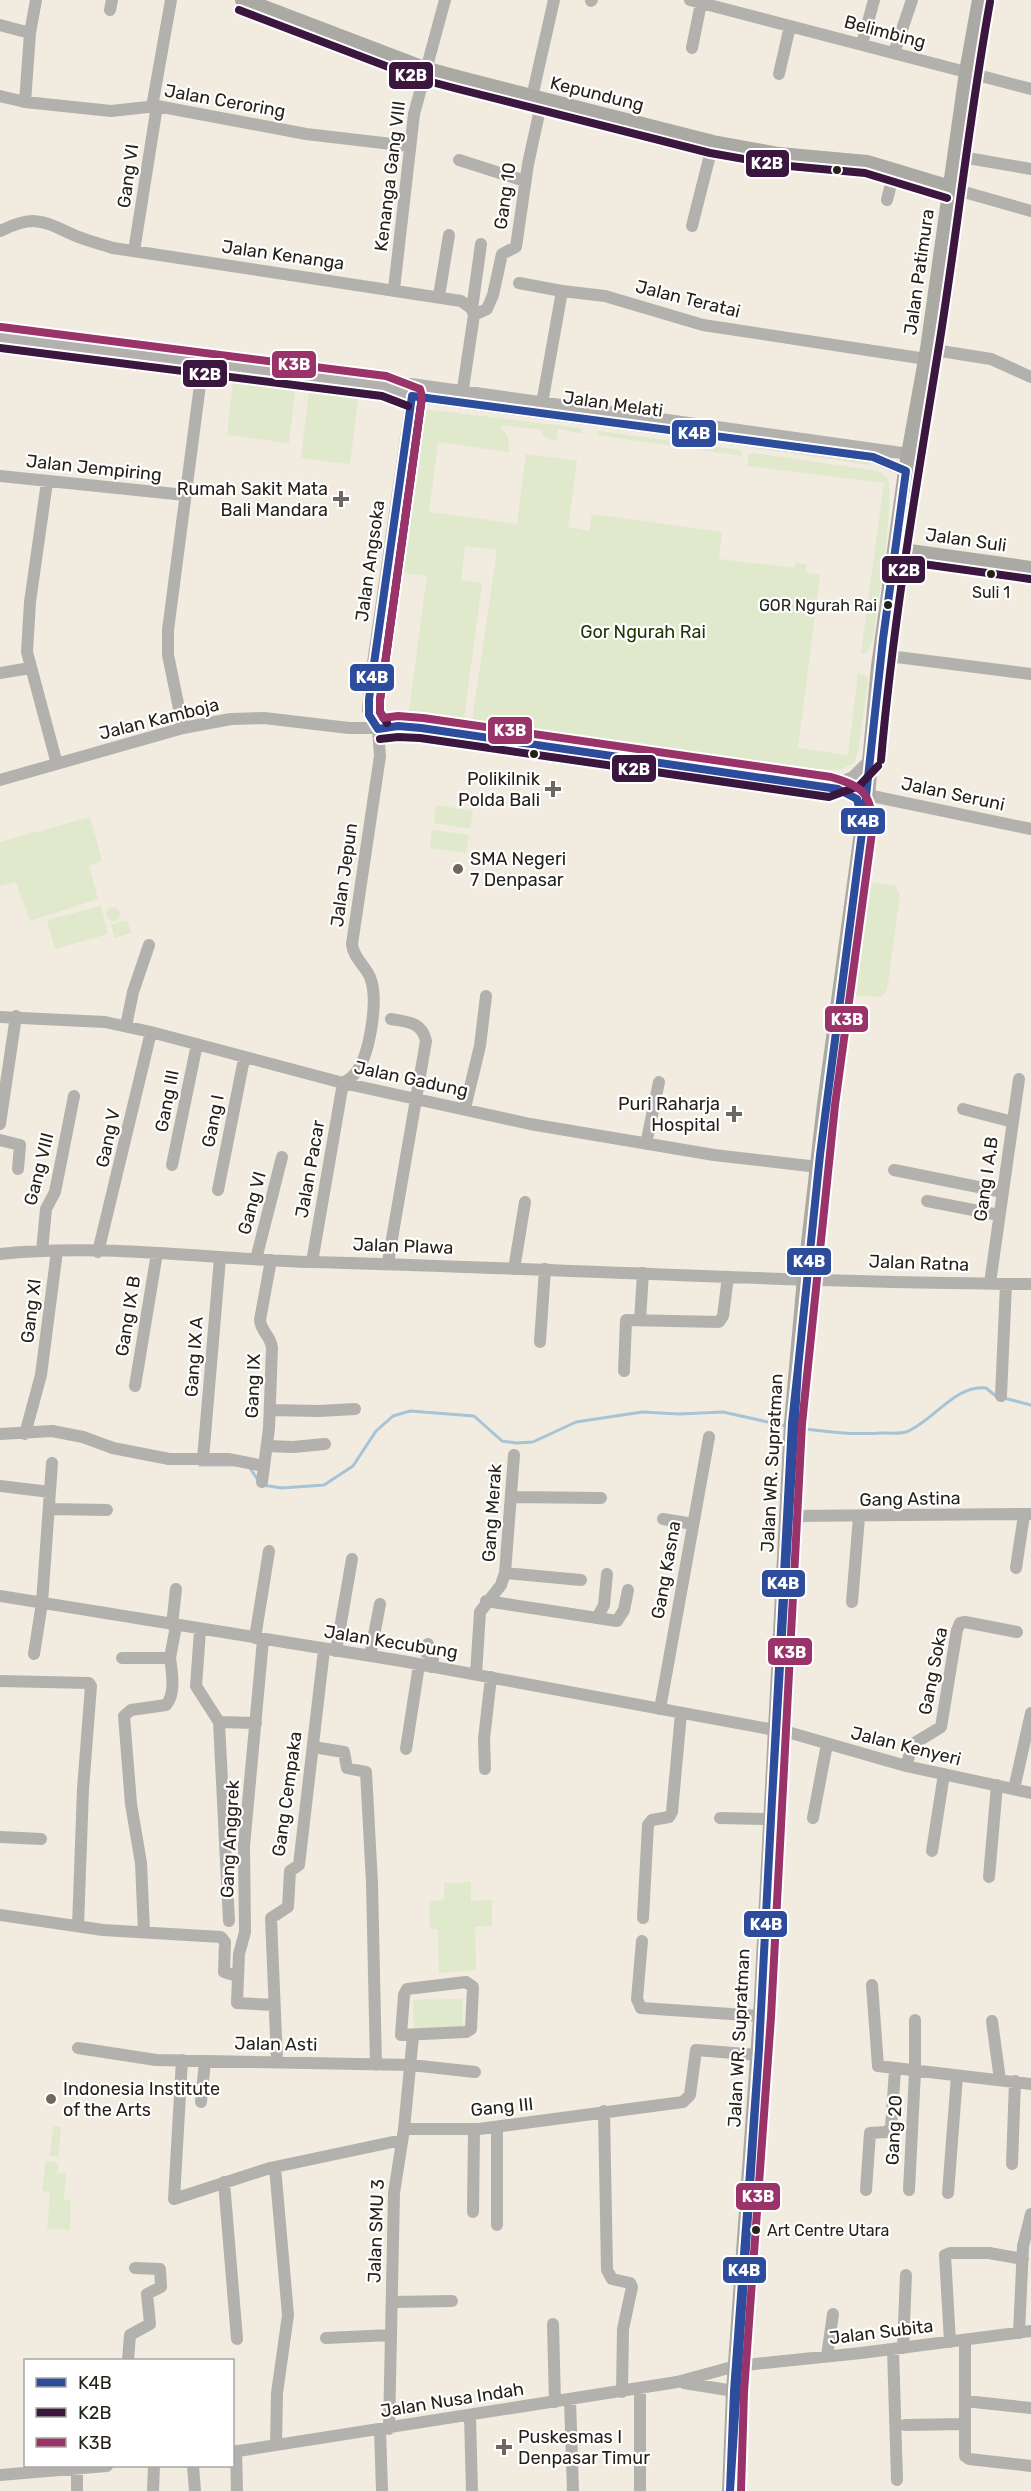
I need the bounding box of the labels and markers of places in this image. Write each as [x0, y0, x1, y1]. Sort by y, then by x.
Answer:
unlabelled marker [831, 164, 843, 176]
place label: Rumah Sakit Mata Bali Mandara [177, 478, 328, 521]
marker: Rumah Sakit Mata Bali Mandara [332, 490, 350, 508]
marker: Suli 1 [985, 568, 997, 580]
place label: Suli 1 [972, 583, 1010, 602]
place label: GOR Ngurah Rai [759, 596, 877, 615]
marker: GOR Ngurah Rai [882, 599, 894, 611]
unlabelled marker [528, 748, 540, 760]
place label: Polikilnik Polda Bali [458, 768, 541, 811]
marker: Polikilnik Polda Bali [544, 780, 562, 798]
place label: SMA Negeri 7 Denpasar [470, 848, 566, 891]
marker: SMA Negeri 7 Denpasar [451, 862, 465, 876]
place label: Puri Raharja Hospital [618, 1093, 720, 1136]
marker: Puri Raharja Hospital [725, 1105, 743, 1123]
place label: Indonesia Institute of the Arts [63, 2078, 220, 2121]
marker: Indonesia Institute of the Arts [44, 2092, 58, 2106]
place label: Art Centre Utara [767, 2221, 889, 2240]
marker: Art Centre Utara [750, 2224, 762, 2236]
place label: Puskesmas I Denpasar Timur [518, 2426, 650, 2469]
marker: Puskesmas I Denpasar Timur [495, 2438, 513, 2456]

